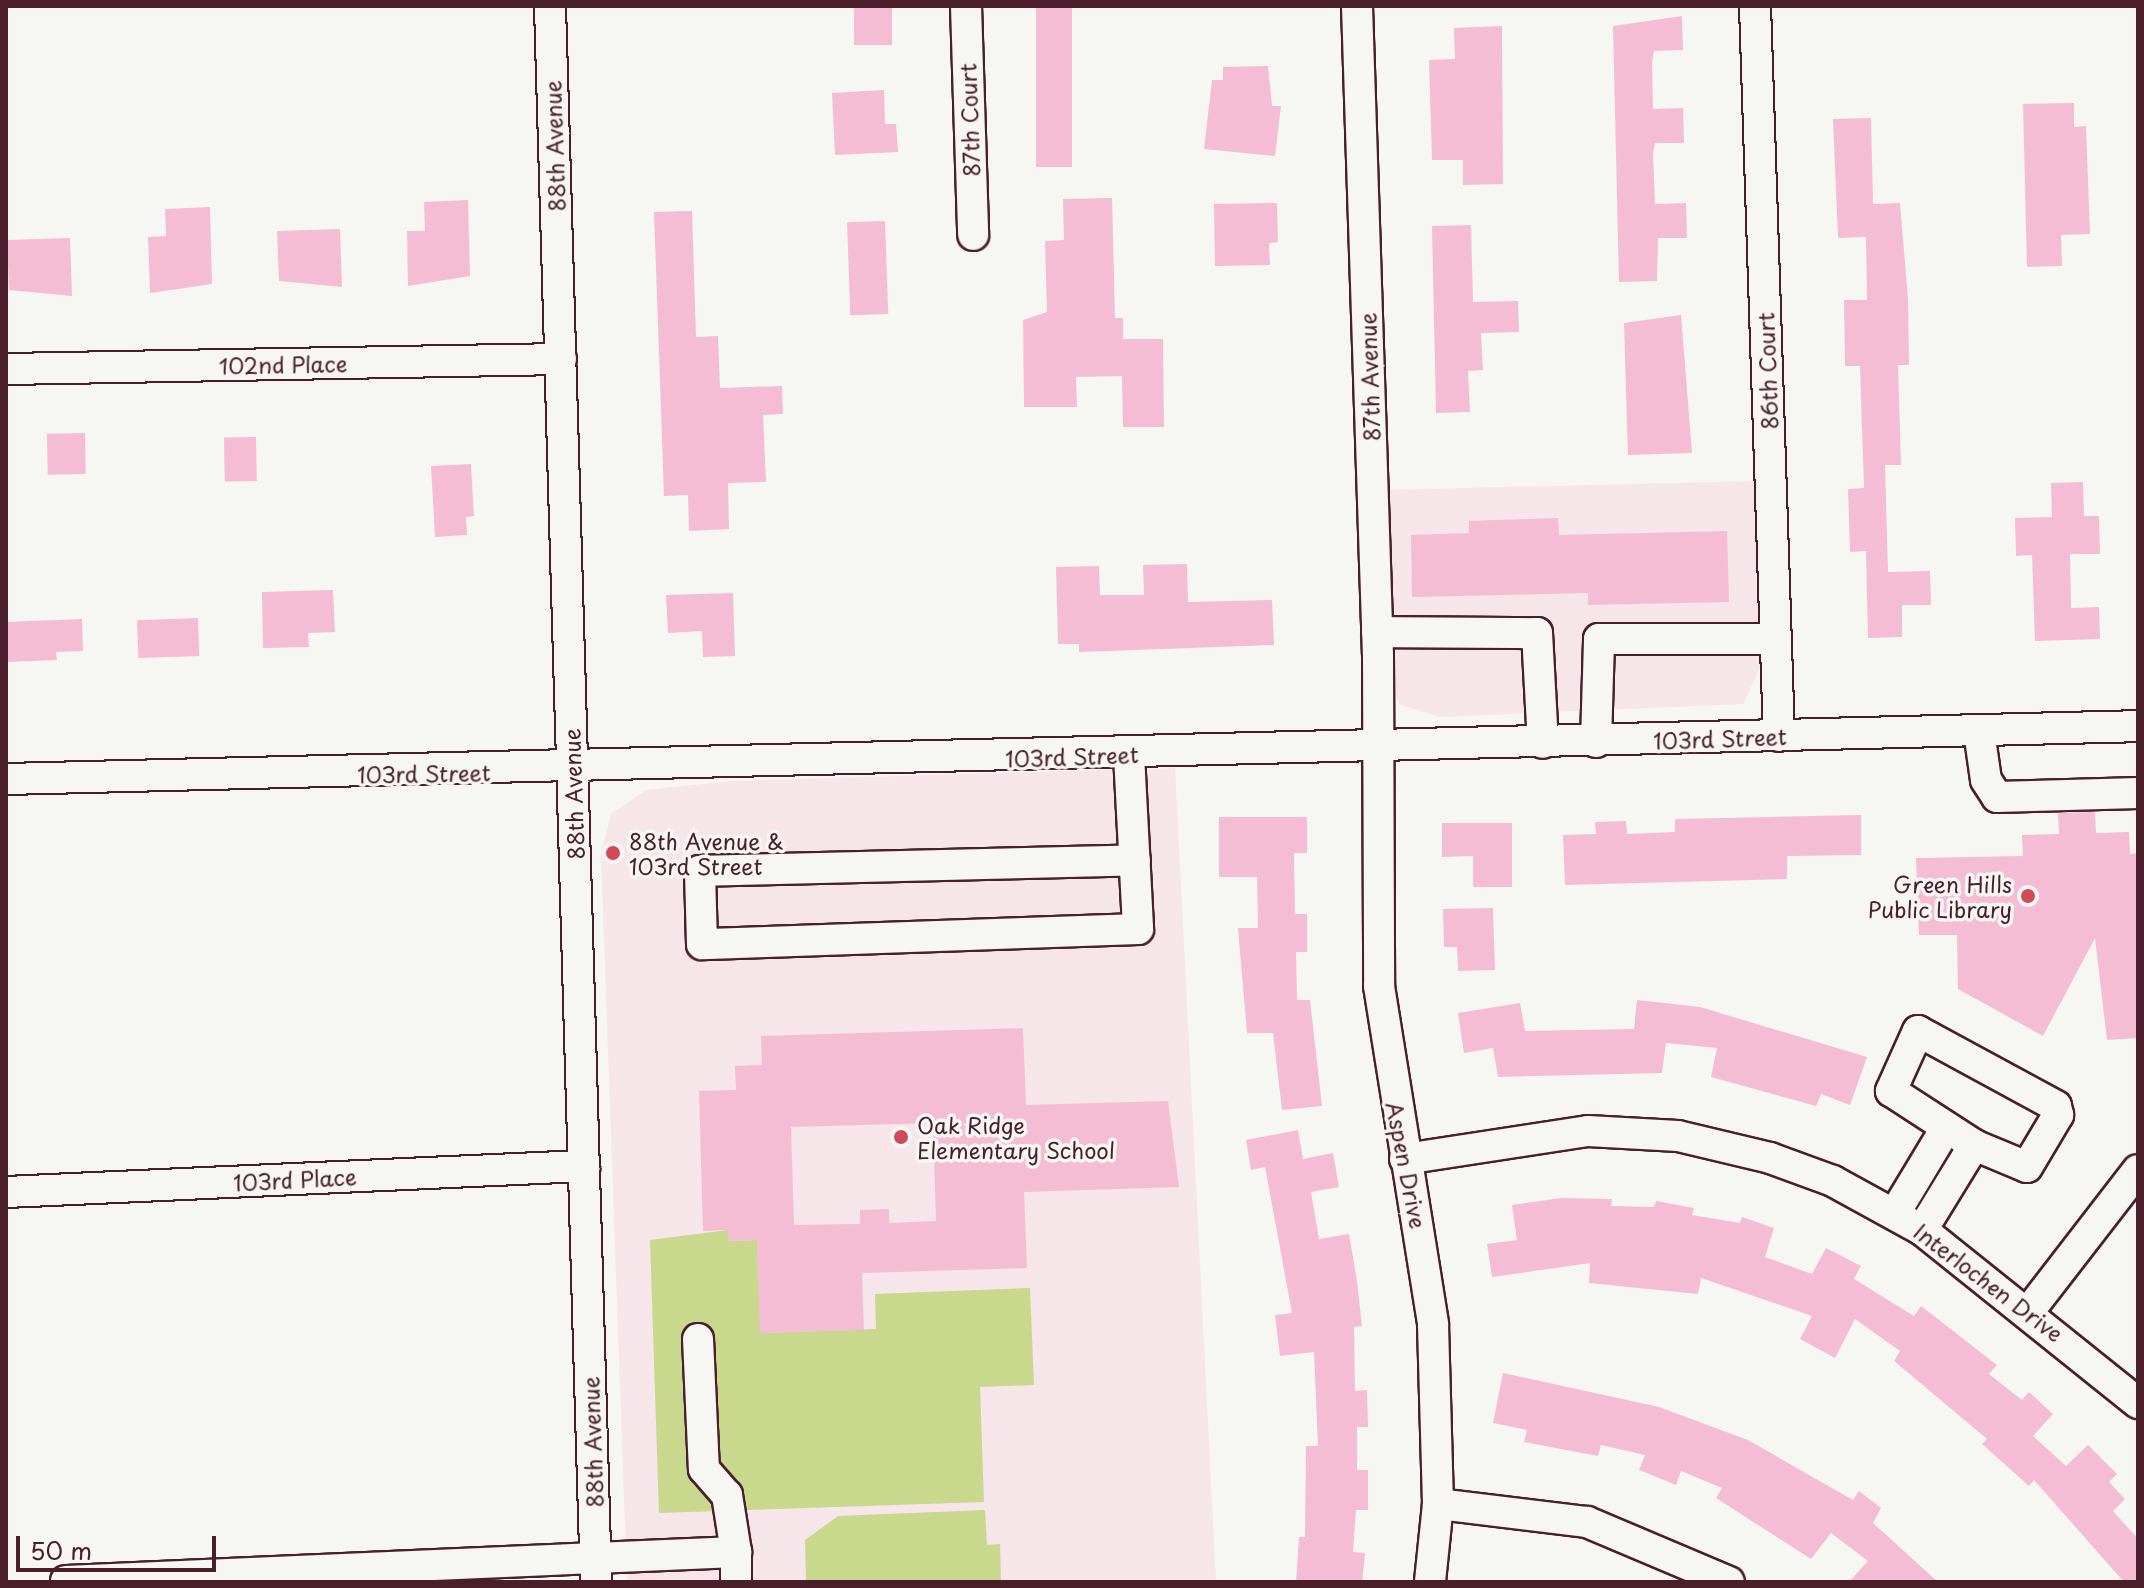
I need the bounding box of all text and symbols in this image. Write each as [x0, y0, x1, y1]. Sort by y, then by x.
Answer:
street label: 87th Court [954, 62, 984, 178]
street label: 88th Avenue [539, 79, 569, 213]
street label: 86th Court [1752, 311, 1782, 431]
street label: 87th Avenue [1354, 312, 1384, 442]
street label: 102nd Place [218, 350, 348, 378]
street label: 103rd Street [1652, 722, 1788, 754]
street label: 88th Avenue [558, 727, 588, 861]
street label: 103rd Street [1004, 740, 1140, 772]
street label: 103rd Street [357, 759, 491, 787]
place label: 88th Avenue & 103rd Street [629, 827, 785, 878]
marker: 88th Avenue & 103rd Street [604, 844, 622, 862]
place label: Green Hills Public Library [1866, 870, 2012, 922]
marker: Green Hills Public Library [2019, 887, 2037, 905]
street label: Aspen Drive [1382, 1099, 1432, 1231]
place label: Oak Ridge Elementary School [917, 1111, 1115, 1162]
marker: Oak Ridge Elementary School [892, 1128, 910, 1146]
street label: 103rd Place [232, 1163, 358, 1195]
street label: Interlochen Drive [1909, 1217, 2069, 1347]
street label: 88th Avenue [577, 1375, 607, 1509]
scale bar [20, 1520, 220, 1570]
text: 50 m [30, 1532, 92, 1568]

